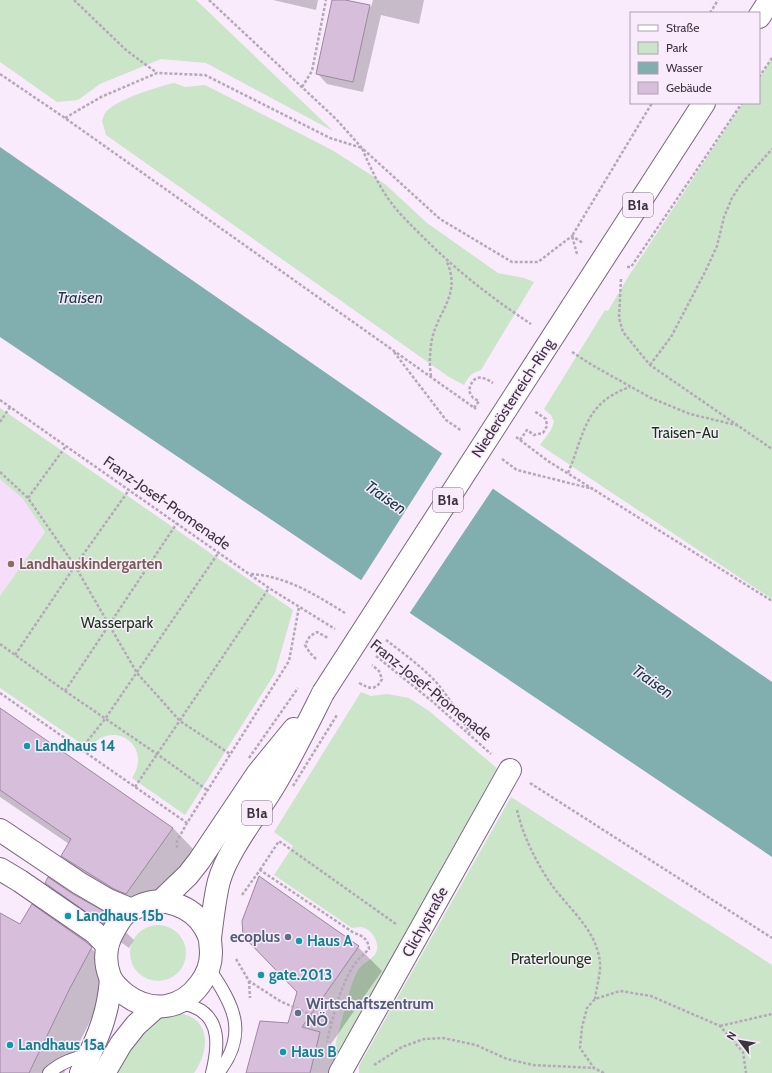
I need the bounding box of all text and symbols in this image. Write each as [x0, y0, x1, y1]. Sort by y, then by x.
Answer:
legend [630, 12, 760, 104]
text: Straße [666, 20, 699, 35]
text: Park [666, 40, 688, 55]
text: Wasser [666, 60, 703, 75]
text: Gebäude [666, 80, 712, 95]
road number: B1a [623, 193, 653, 217]
water label: Traisen [57, 288, 103, 307]
street label: Niederösterreich-Ring [468, 335, 559, 461]
park label: Traisen-Au [651, 424, 719, 442]
street label: Franz-Josef-Promenade [100, 452, 234, 554]
water label: Traisen [362, 477, 410, 518]
road number: B1a [433, 488, 463, 512]
place label: Landhauskindergarten [19, 555, 163, 573]
marker: Landhauskindergarten [6, 559, 16, 569]
park label: Wasserpark [81, 614, 154, 632]
street label: Franz-Josef-Promenade [367, 635, 496, 745]
water label: Traisen [629, 661, 677, 702]
place label: Landhaus 14 [35, 737, 115, 755]
marker: Landhaus 14 [22, 741, 32, 751]
road number: B1a [242, 801, 272, 825]
street label: Clichystraße [398, 883, 452, 960]
place label: Landhaus 15b [76, 907, 164, 925]
marker: Landhaus 15b [63, 911, 73, 921]
place label: ecoplus [230, 928, 280, 946]
marker: ecoplus [283, 932, 293, 942]
place label: Haus A [307, 932, 353, 950]
marker: Haus A [294, 936, 304, 946]
park label: Praterlounge [511, 950, 592, 968]
place label: gate.2013 [269, 966, 332, 984]
marker: gate.2013 [256, 970, 266, 980]
place label: Wirtschaftszentrum NÖ [306, 995, 434, 1030]
marker: Wirtschaftszentrum NÖ [293, 1008, 303, 1018]
north arrow [720, 1021, 760, 1061]
text: N [723, 1029, 739, 1043]
place label: Landhaus 15a [18, 1036, 105, 1054]
marker: Landhaus 15a [5, 1040, 15, 1050]
place label: Haus B [291, 1043, 337, 1061]
marker: Haus B [278, 1047, 288, 1057]

